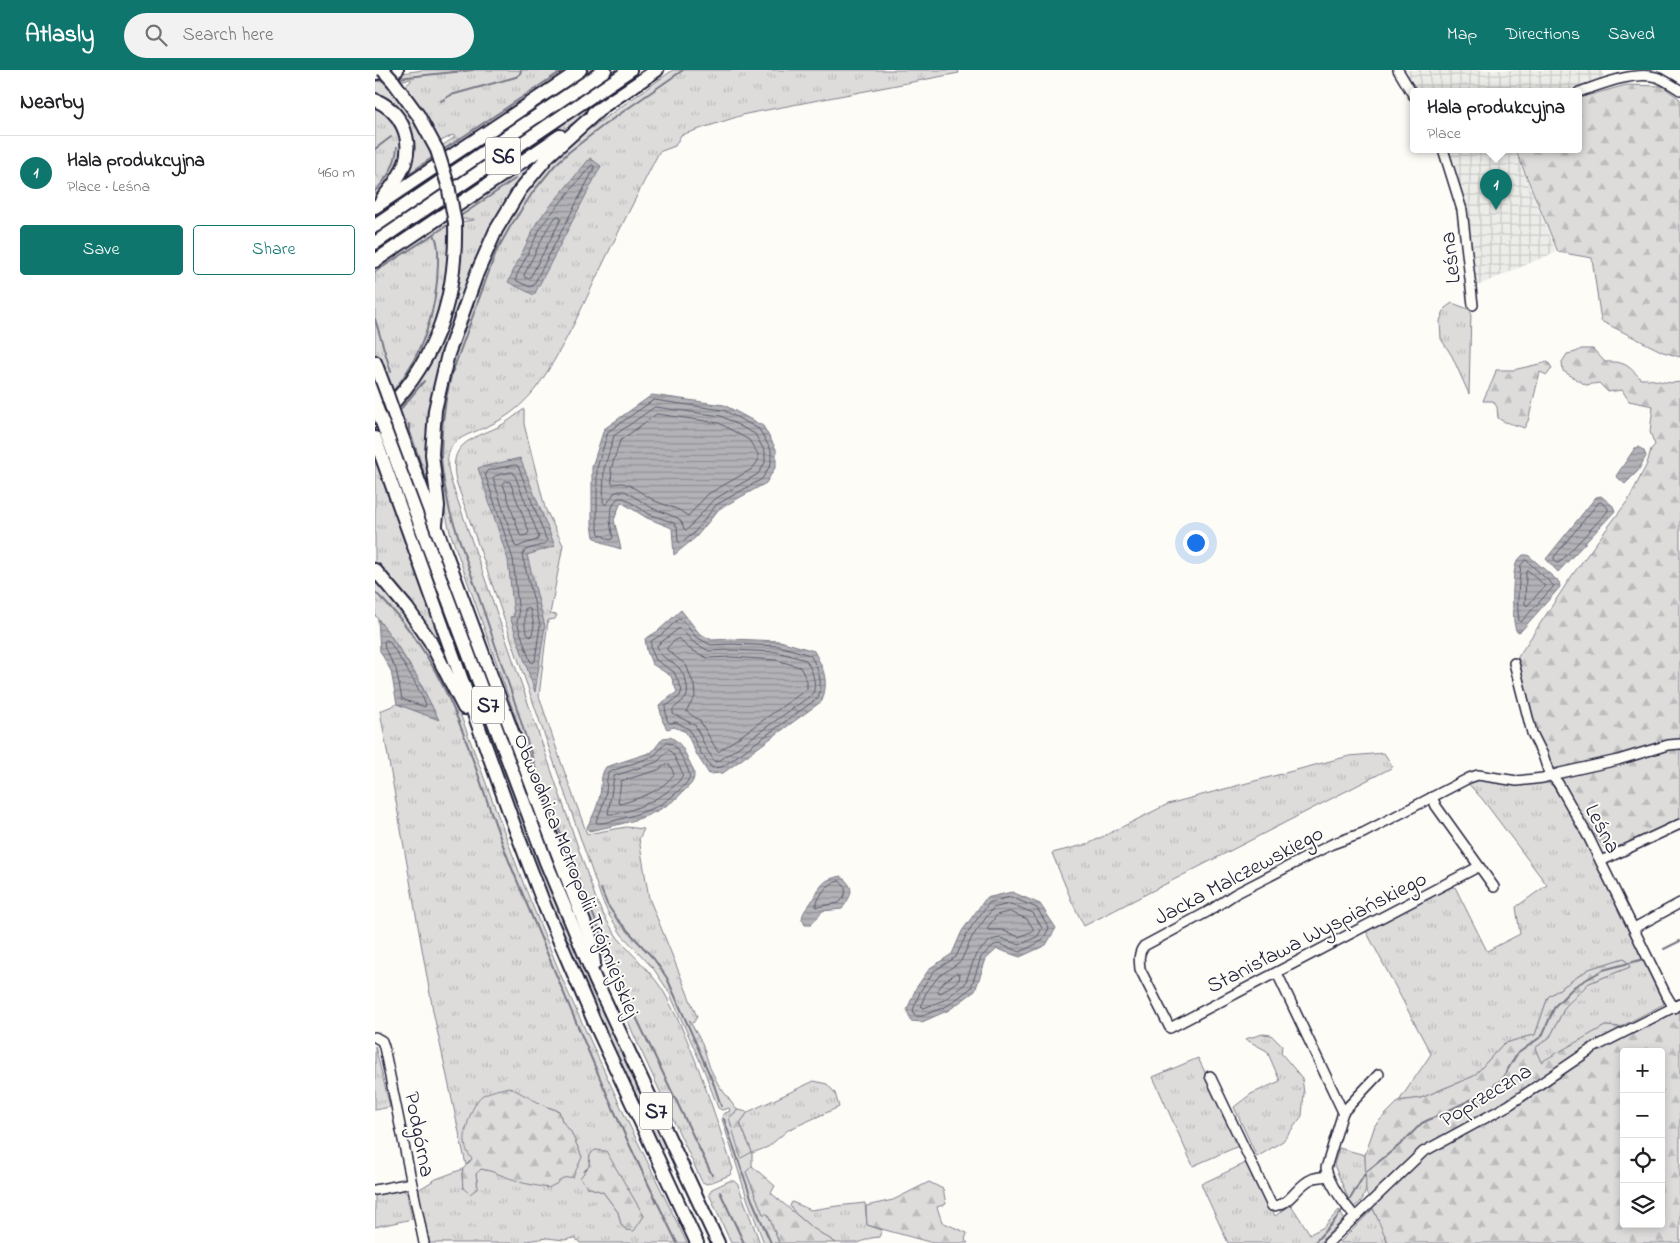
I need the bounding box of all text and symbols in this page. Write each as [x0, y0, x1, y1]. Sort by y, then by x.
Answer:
search box [124, 13, 474, 58]
text: Atlasly [25, 18, 94, 53]
icon: search [142, 21, 170, 49]
text: Search here [182, 22, 273, 49]
text: Map [1447, 22, 1477, 48]
text: Directions [1505, 22, 1580, 48]
text: Saved [1608, 22, 1655, 48]
text: Nearby [20, 88, 84, 118]
popup [1410, 88, 1582, 153]
text: Hala produkcyjna [1427, 95, 1565, 122]
text: Place [1427, 122, 1461, 146]
road number: S6 [485, 138, 521, 174]
text: Hala produkcyjna [67, 148, 205, 175]
text: 1 [33, 161, 39, 185]
text: 460 m [318, 161, 355, 185]
pin: 1 [1480, 169, 1512, 210]
text: Place · Leśna [67, 175, 150, 199]
button: Save [20, 225, 183, 275]
button: Share [193, 225, 355, 275]
street label: Leśna [1433, 230, 1471, 285]
your location [1183, 530, 1209, 556]
road number: S7 [472, 686, 504, 724]
street label: Obwodnica Metropolii Trójmiejskiej [503, 729, 647, 1024]
street label: Leśna [1575, 799, 1628, 860]
street label: Jacka Malczewskiego [1149, 818, 1330, 936]
street label: Stanisława Wyspiańskiego [1202, 864, 1433, 1004]
map controls [1620, 1048, 1665, 1228]
button: + [1620, 1048, 1665, 1093]
street label: Poprzeczna [1434, 1056, 1539, 1137]
street label: Podgórna [393, 1089, 442, 1180]
road number: S7 [640, 1092, 672, 1130]
button: − [1620, 1093, 1665, 1138]
button: locate [1620, 1138, 1665, 1183]
button: layers [1620, 1183, 1665, 1228]

